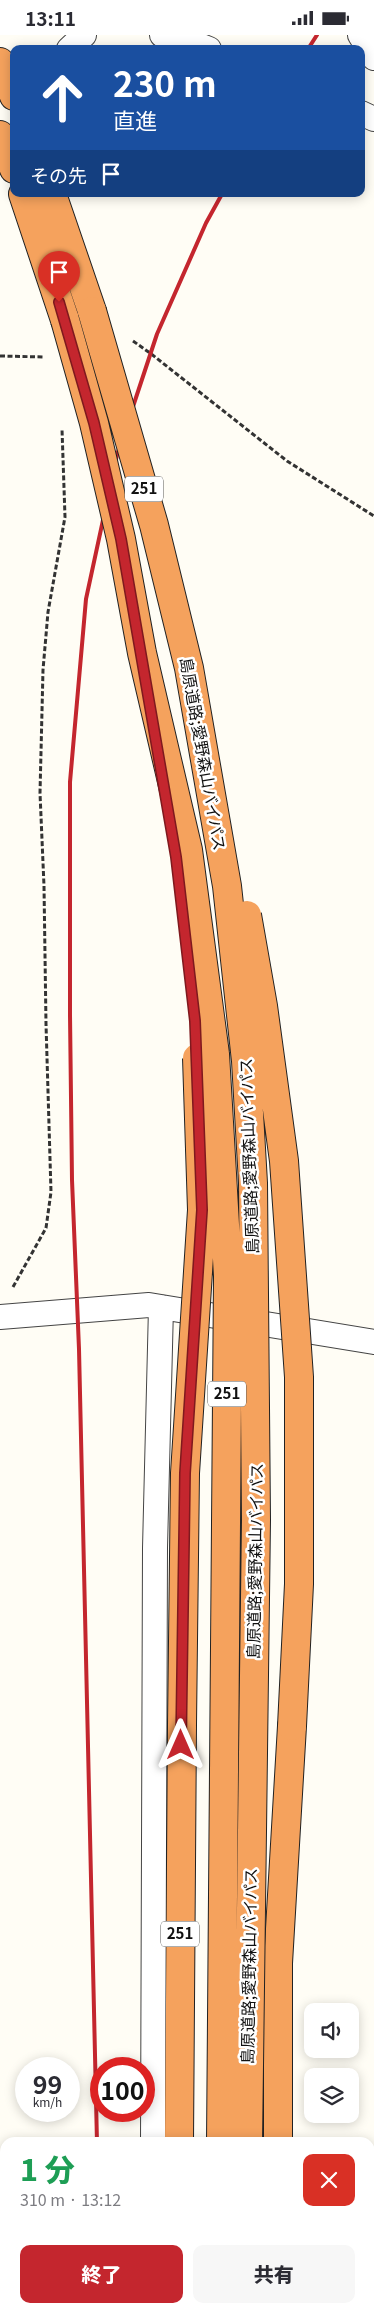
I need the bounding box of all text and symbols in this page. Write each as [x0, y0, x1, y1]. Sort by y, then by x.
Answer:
text: 13:11 [25, 4, 76, 31]
text: 230 m [113, 56, 217, 107]
icon: ahead [30, 65, 95, 130]
text: 直進 [113, 103, 157, 135]
icon: arrive [97, 160, 125, 188]
text: その先 [30, 161, 87, 188]
pin [38, 251, 80, 302]
icon: arrive [45, 258, 73, 286]
road number: 251 [125, 477, 163, 501]
street label: 島原道路;愛野森山バイパス [175, 655, 233, 852]
street label: 島原道路;愛野森山バイパス [233, 1058, 263, 1254]
road number: 251 [208, 1381, 246, 1407]
street label: 島原道路;愛野森山バイパス [240, 1463, 268, 1659]
position arrow [154, 1718, 206, 1770]
street label: 島原道路;愛野森山バイパス [234, 1868, 262, 2064]
road number: 251 [161, 1921, 199, 1947]
map controls [304, 2003, 359, 2123]
button: sound [304, 2003, 359, 2058]
speed limit sign: 100 [90, 2057, 155, 2122]
text: 99 [33, 2065, 62, 2101]
button: layers [304, 2068, 359, 2123]
text: km/h [33, 2093, 62, 2110]
text: 1 分 [20, 2146, 75, 2190]
button: close [303, 2154, 355, 2206]
text: 310 m · 13:12 [20, 2187, 121, 2211]
button: 終了 [20, 2245, 183, 2303]
button: 共有 [193, 2245, 355, 2303]

